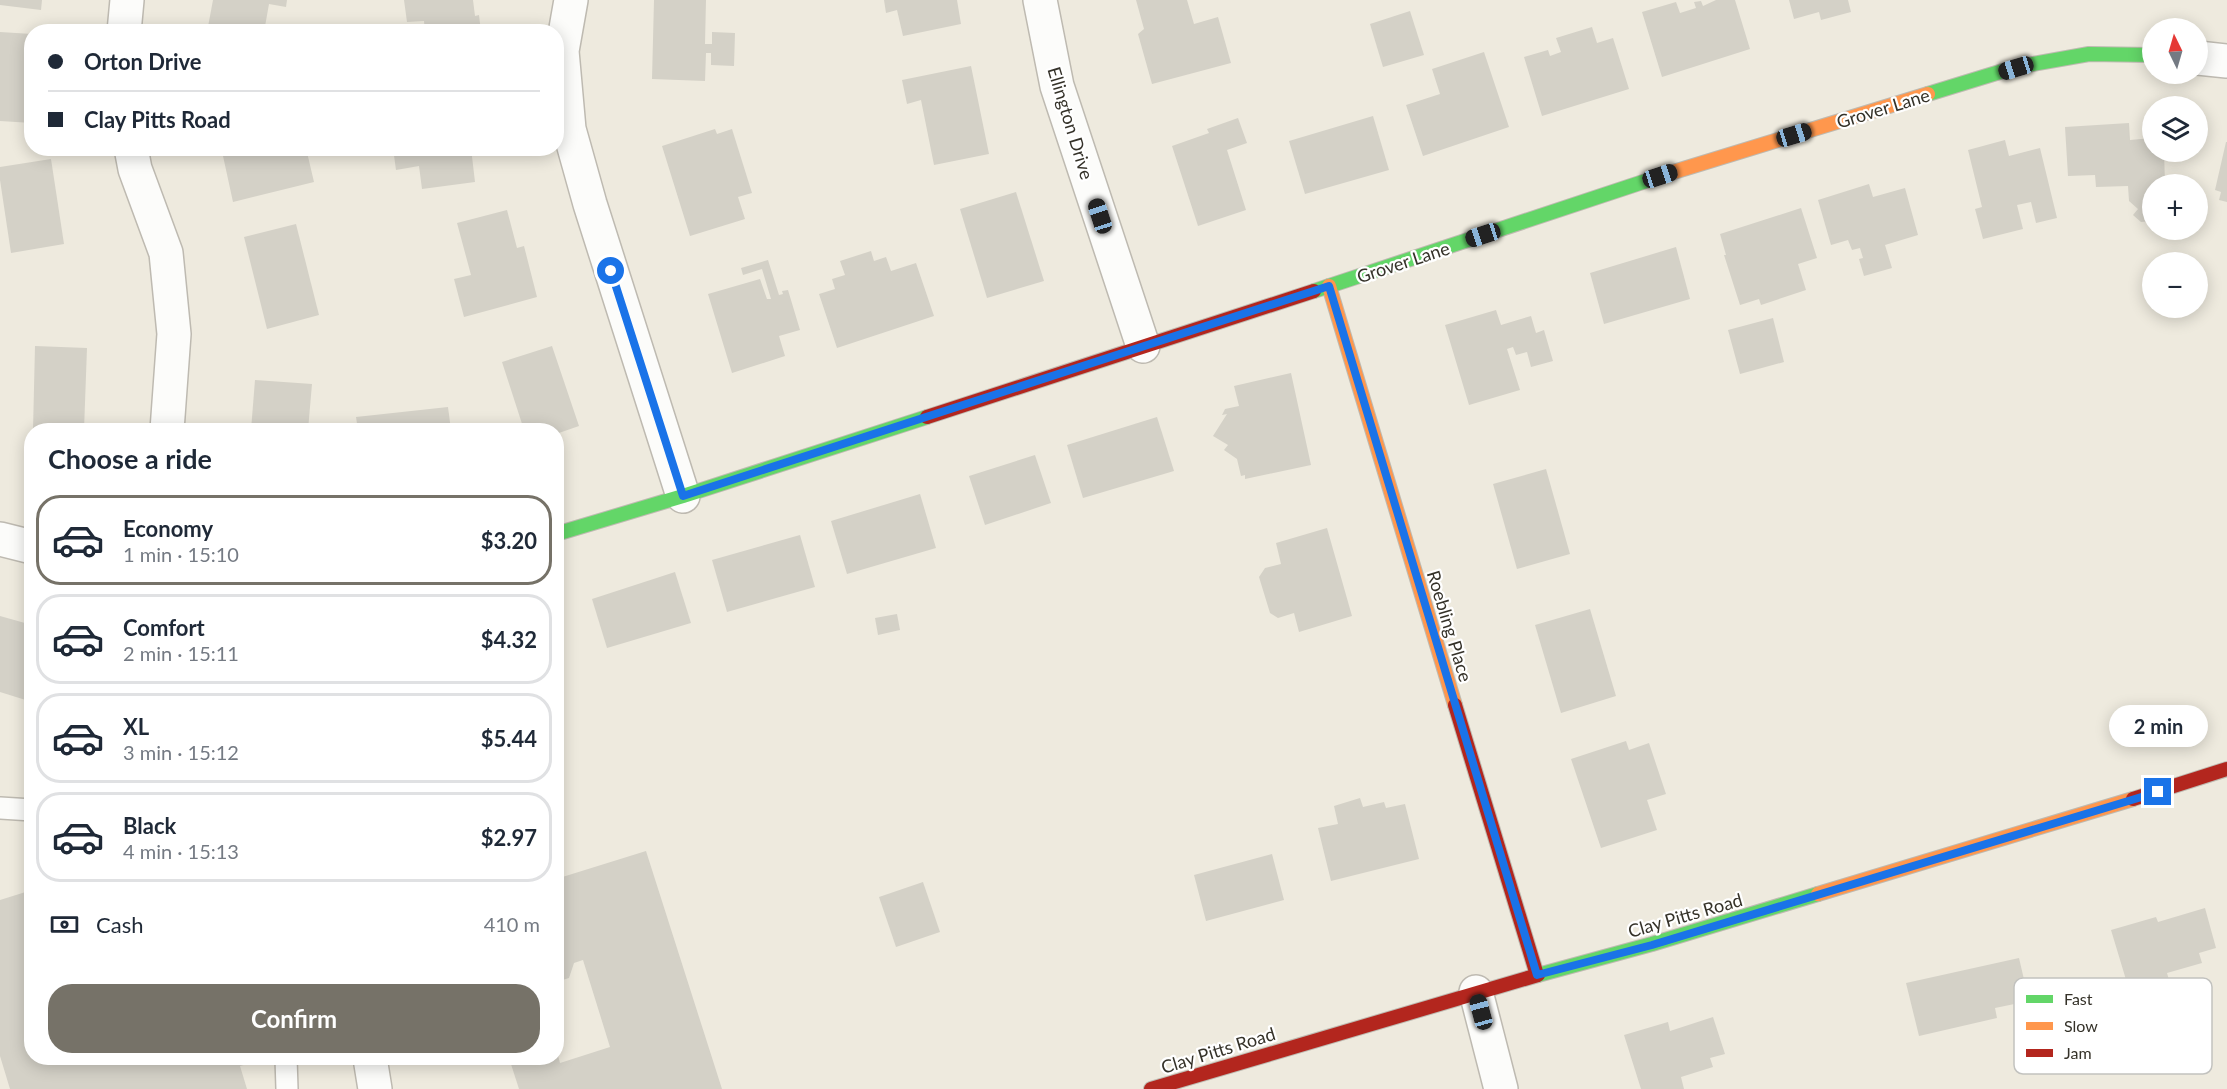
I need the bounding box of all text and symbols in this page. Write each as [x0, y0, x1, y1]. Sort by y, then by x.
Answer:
north arrow [2142, 18, 2208, 84]
map controls [2142, 18, 2208, 318]
text: Orton Drive [84, 48, 202, 75]
car [1996, 54, 2036, 82]
street label: Ellington Drive [1043, 64, 1099, 182]
street label: Grover Lane [1834, 83, 1932, 133]
button: layers [2142, 96, 2208, 162]
text: Clay Pitts Road [84, 106, 231, 133]
car [1774, 121, 1814, 149]
car [1640, 162, 1680, 190]
button: + [2142, 174, 2208, 240]
car [1086, 196, 1114, 236]
car [1463, 221, 1503, 249]
street label: Grover Lane [1354, 237, 1452, 287]
button: − [2142, 252, 2208, 318]
route start [597, 257, 624, 284]
text: Choose a ride [48, 442, 212, 475]
icon: car [51, 513, 105, 567]
text: Economy [123, 515, 213, 542]
text: $3.20 [481, 527, 537, 554]
text: 1 min · 15:10 [123, 542, 239, 566]
street label: Roebling Place [1423, 568, 1477, 684]
icon: car [51, 612, 105, 666]
text: Comfort [123, 614, 205, 641]
text: $4.32 [481, 626, 537, 653]
text: 2 min · 15:11 [123, 641, 239, 665]
callout: 2 min [2108, 705, 2208, 747]
icon: car [51, 711, 105, 765]
text: XL [123, 713, 149, 740]
text: 2 min [2134, 714, 2183, 738]
text: $5.44 [481, 725, 537, 752]
text: 3 min · 15:12 [123, 740, 239, 764]
route end [2144, 778, 2171, 805]
icon: car [51, 810, 105, 864]
text: Black [123, 812, 176, 839]
text: $2.97 [481, 824, 537, 851]
text: 4 min · 15:13 [123, 839, 239, 863]
street label: Clay Pitts Road [1625, 888, 1745, 942]
icon: cash [48, 908, 81, 941]
text: Cash [96, 911, 143, 938]
text: 410 m [484, 912, 540, 936]
legend [2014, 978, 2212, 1074]
button: Confirm [48, 984, 540, 1053]
text: Fast [2064, 989, 2093, 1008]
car [1468, 992, 1494, 1032]
text: Slow [2064, 1016, 2098, 1035]
street label: Clay Pitts Road [1158, 1022, 1278, 1078]
text: Jam [2064, 1043, 2092, 1062]

